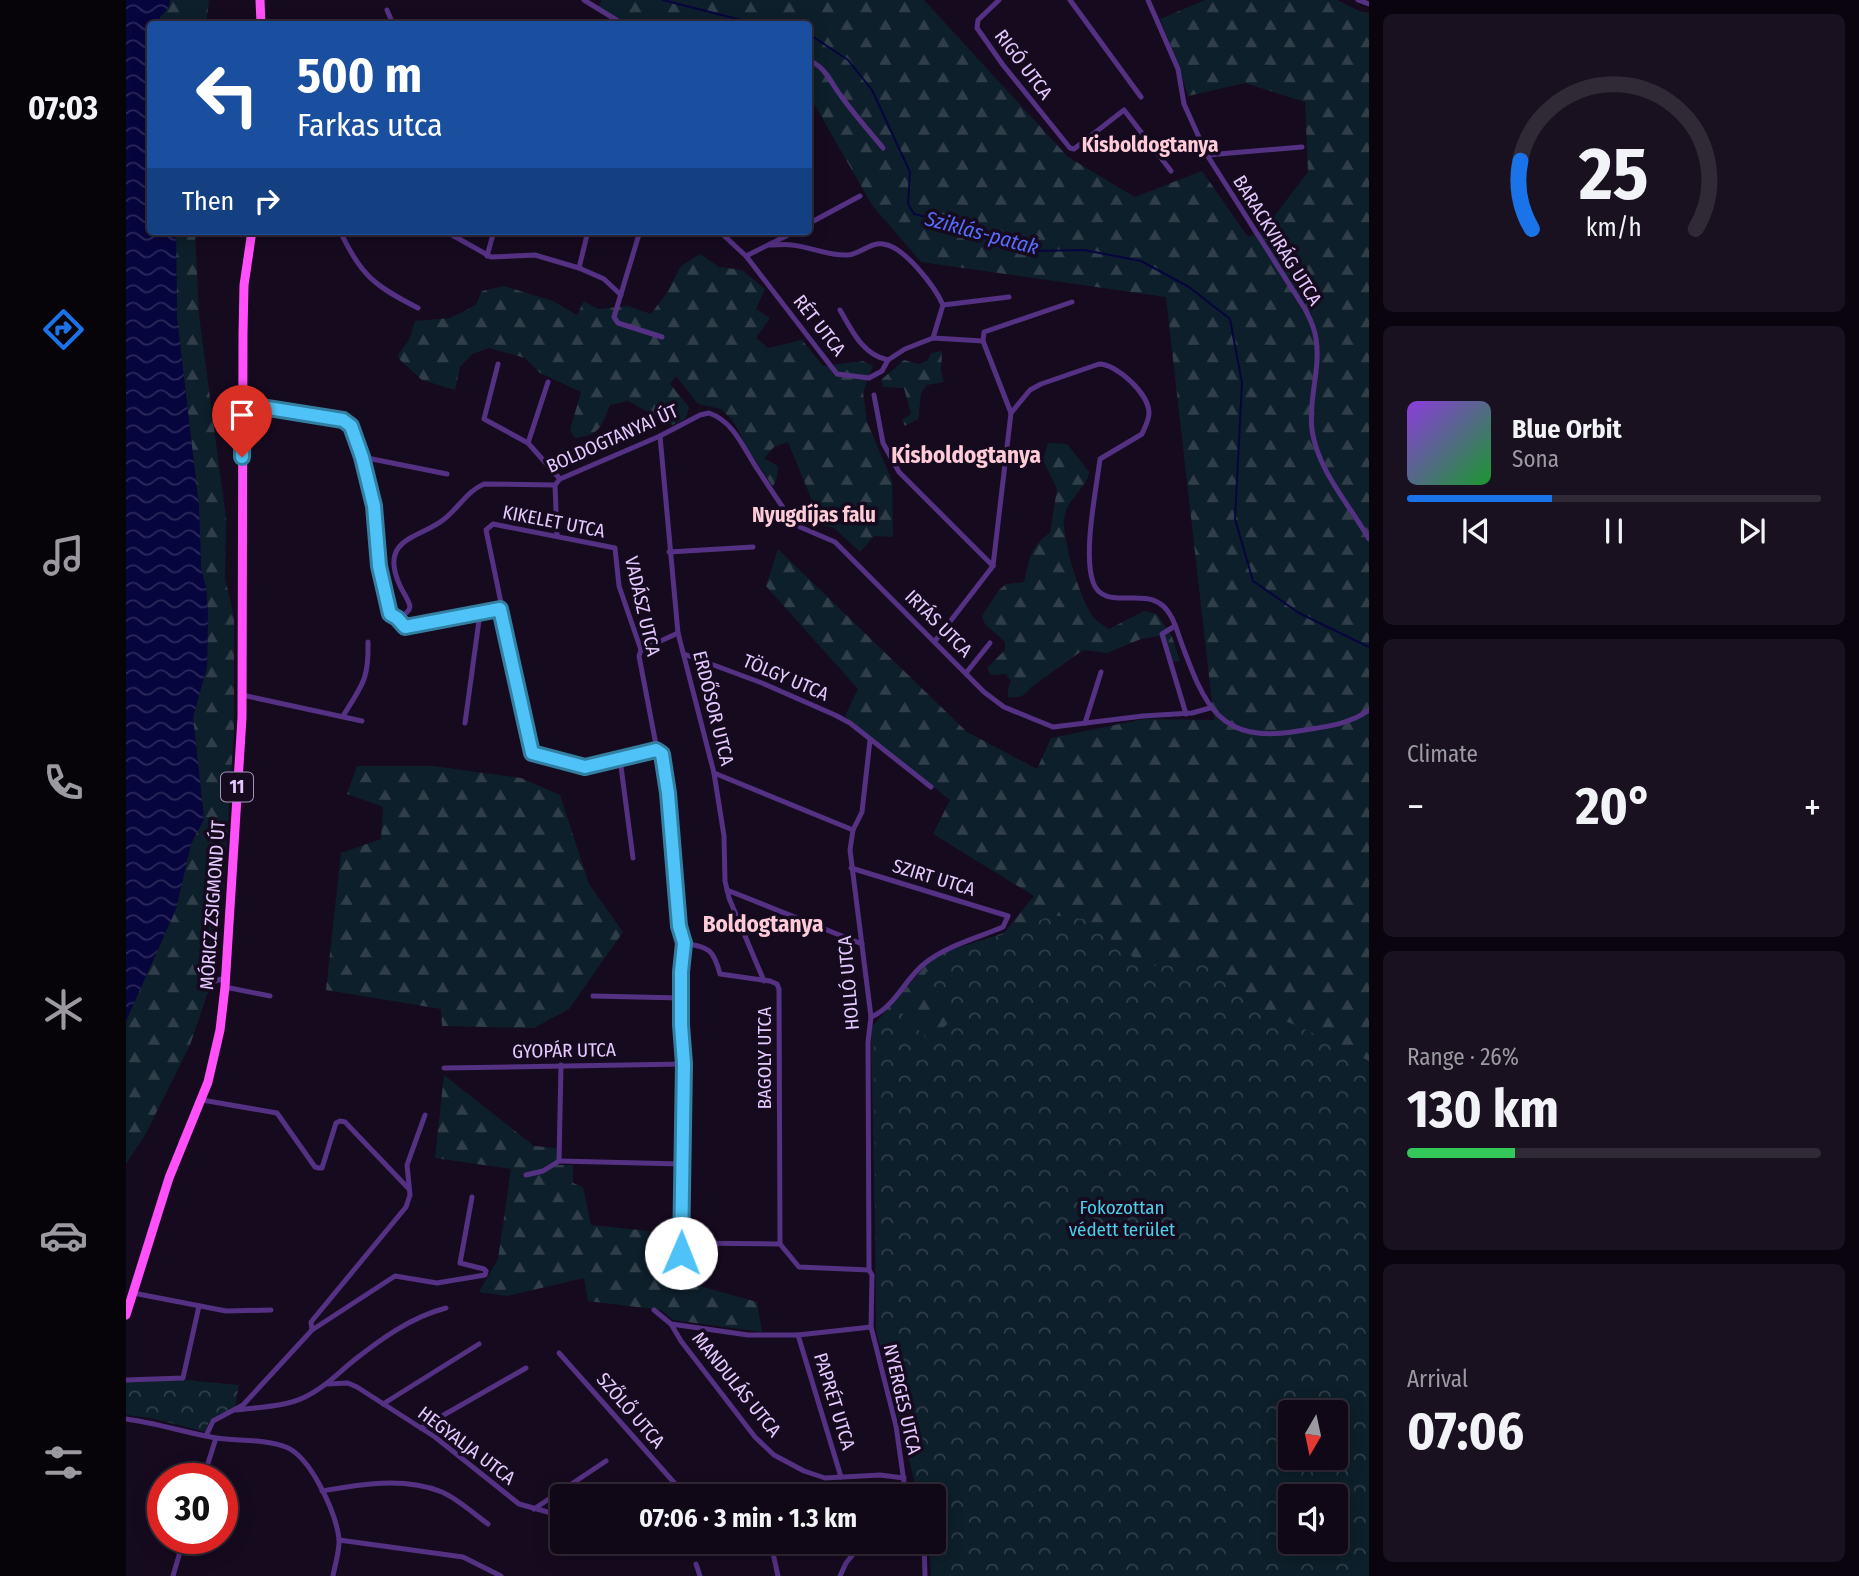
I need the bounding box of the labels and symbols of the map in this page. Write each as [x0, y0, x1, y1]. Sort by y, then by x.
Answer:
street label: RIGÓ UTCA [990, 25, 1057, 104]
district label: Kisboldogtanya [1082, 132, 1218, 158]
street label: BARACKVIRÁG UTCA [1228, 171, 1327, 310]
water label: Sziklás-patak [922, 205, 1042, 261]
street label: RÉT UTCA [789, 290, 851, 361]
pin [212, 385, 272, 457]
street label: BOLDOGTANYAI ÚT [543, 399, 682, 478]
district label: Kisboldogtanya [891, 441, 1041, 469]
street label: KIKELET UTCA [501, 500, 607, 543]
district label: Nyugdíjas falu [752, 502, 876, 528]
street label: VADÁSZ UTCA [620, 554, 665, 658]
street label: IRTÁS UTCA [900, 585, 977, 662]
street label: ERDŐSOR UTCA [688, 648, 739, 768]
street label: TÖLGY UTCA [739, 649, 832, 706]
road number: 11 [221, 772, 253, 802]
street label: MÓRICZ ZSIGMOND ÚT [195, 819, 230, 991]
street label: SZIRT UTCA [890, 854, 978, 901]
district label: Boldogtanya [703, 910, 823, 938]
street label: HOLLÓ UTCA [833, 935, 864, 1031]
street label: BAGOLY UTCA [753, 1007, 776, 1109]
street label: GYOPÁR UTCA [512, 1038, 616, 1063]
park label: Fokozottan védett terület [1069, 1196, 1176, 1241]
position arrow [644, 1216, 718, 1290]
street label: MANDULÁS UTCA [687, 1327, 786, 1441]
street label: NYERGES UTCA [879, 1342, 926, 1457]
street label: PAPRÉT UTCA [809, 1350, 860, 1452]
street label: SZŐLŐ UTCA [592, 1368, 670, 1453]
north arrow [1278, 1400, 1348, 1470]
street label: HEGYALJA UTCA [414, 1401, 520, 1489]
speed limit sign: 30 [147, 1463, 238, 1554]

